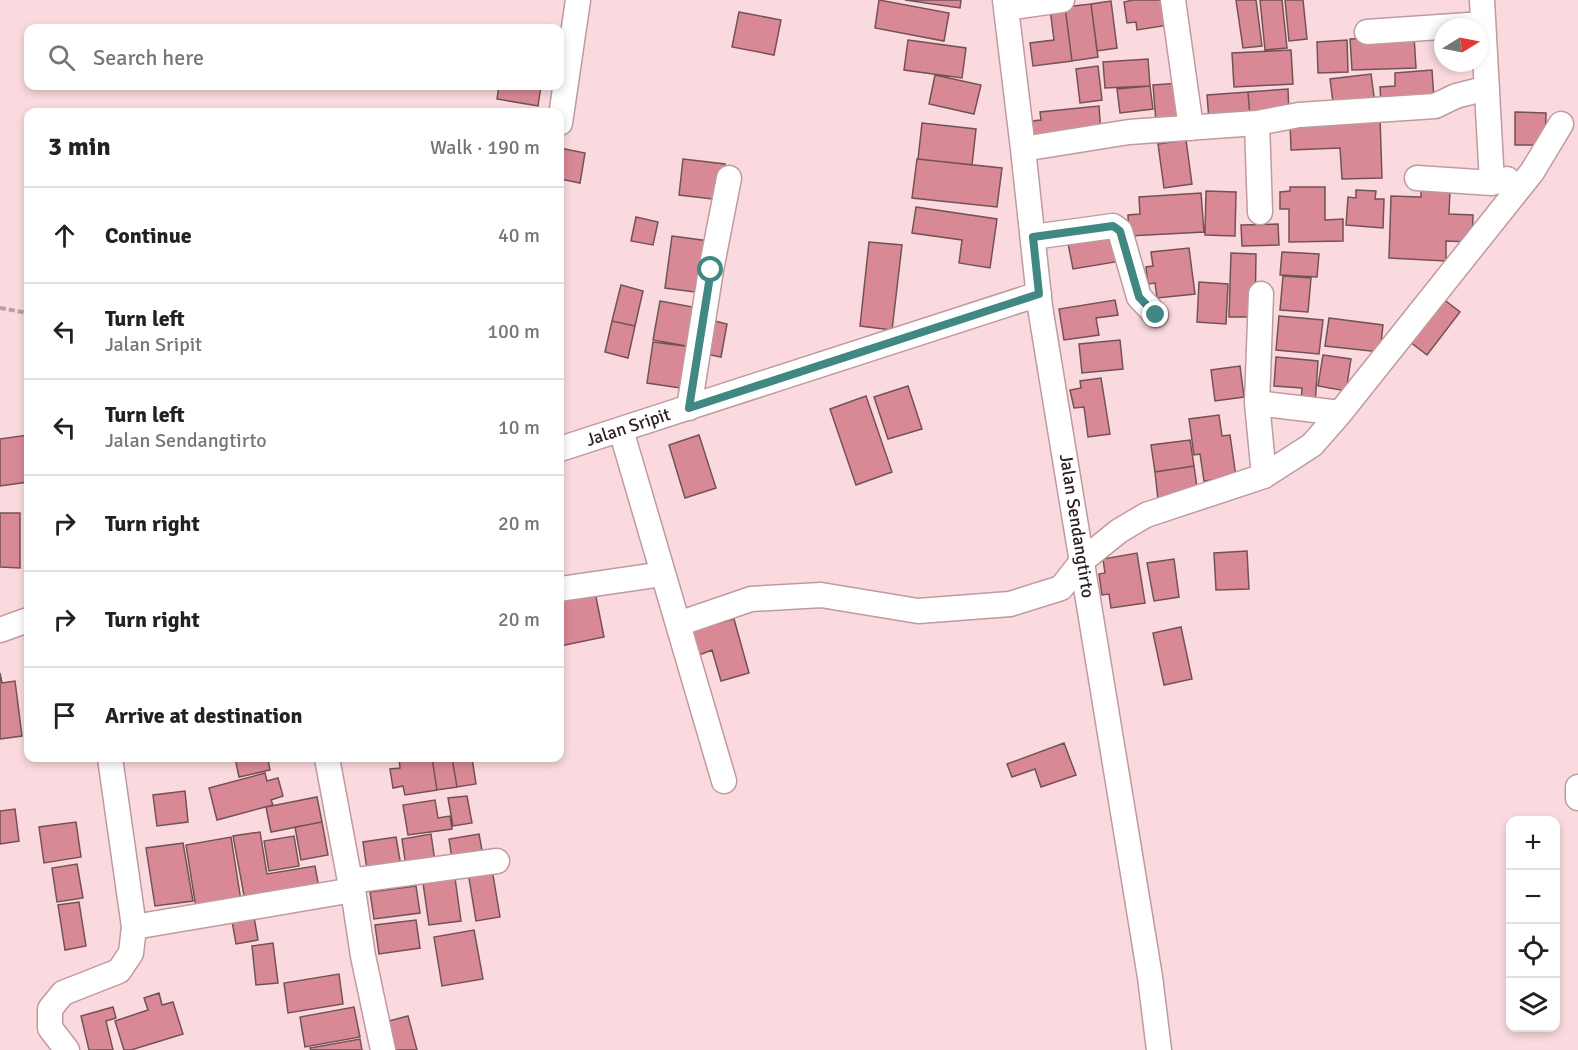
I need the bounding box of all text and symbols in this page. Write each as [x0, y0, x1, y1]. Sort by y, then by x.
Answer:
north arrow [1434, 18, 1488, 72]
search box [24, 24, 564, 90]
icon: search [45, 41, 78, 74]
text: Search here [93, 44, 204, 71]
text: 3 min [48, 131, 111, 163]
text: Walk · 190 m [430, 135, 540, 160]
icon: ahead [48, 219, 81, 252]
text: Continue [105, 222, 192, 249]
text: 40 m [498, 223, 540, 248]
route start [697, 256, 723, 282]
route end [1142, 301, 1168, 327]
text: Turn left [105, 305, 185, 332]
icon: left [48, 315, 81, 348]
text: 100 m [487, 319, 540, 344]
text: Jalan Sripit [105, 332, 202, 357]
text: Turn left [105, 401, 185, 428]
street label: Jalan Sripit [583, 403, 673, 451]
icon: left [48, 411, 81, 444]
text: 10 m [498, 415, 540, 440]
text: Jalan Sendangtirto [105, 428, 267, 453]
street label: Jalan Sendangtirto [1055, 452, 1099, 600]
icon: right [48, 507, 81, 540]
text: Turn right [105, 510, 200, 537]
text: 20 m [498, 511, 540, 536]
icon: right [48, 603, 81, 636]
text: Turn right [105, 606, 200, 633]
text: 20 m [498, 607, 540, 632]
icon: arrive [48, 699, 81, 732]
text: Arrive at destination [105, 702, 302, 729]
map controls [1506, 816, 1560, 1032]
button: + [1506, 816, 1560, 870]
button: − [1506, 870, 1560, 924]
button: locate [1506, 924, 1560, 978]
button: layers [1506, 978, 1560, 1032]

